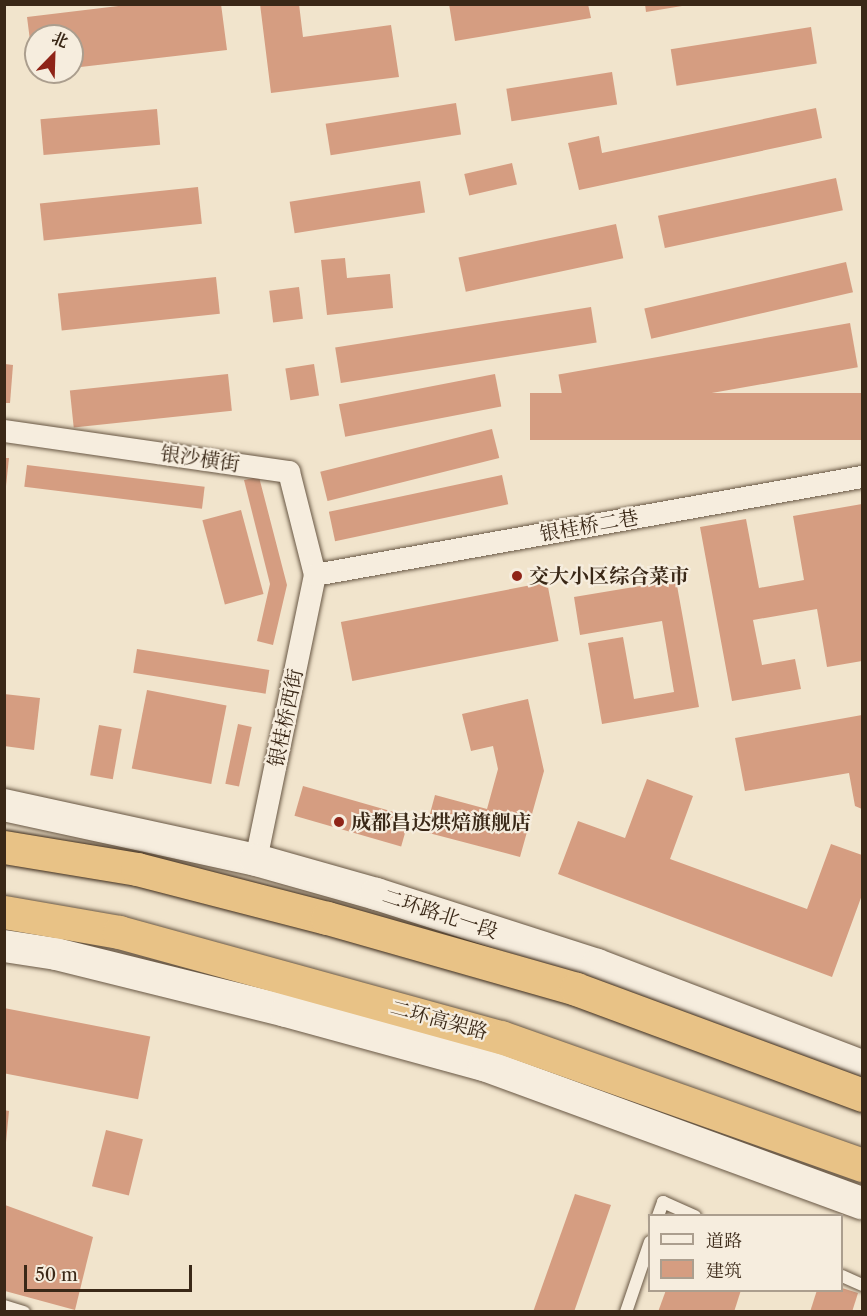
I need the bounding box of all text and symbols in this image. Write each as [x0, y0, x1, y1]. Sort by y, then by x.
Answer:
north arrow [24, 24, 84, 84]
text: 北 [49, 27, 72, 52]
street label: 银沙横街 [159, 442, 241, 476]
street label: 银桂桥二巷 [538, 505, 640, 547]
place label: 交大小区综合菜市 [529, 564, 689, 588]
marker: 交大小区综合菜市 [510, 569, 524, 583]
street label: 银桂桥西街 [264, 667, 308, 769]
place label: 成都昌达烘焙旗舰店 [351, 810, 531, 834]
marker: 成都昌达烘焙旗舰店 [332, 815, 346, 829]
street label: 二环路北一段 [379, 884, 501, 944]
street label: 二环高架路 [388, 995, 490, 1045]
legend [648, 1214, 843, 1292]
text: 道路 [706, 1230, 742, 1252]
scale bar [27, 1253, 195, 1291]
text: 建筑 [706, 1260, 742, 1282]
text: 50 m [35, 1264, 78, 1286]

